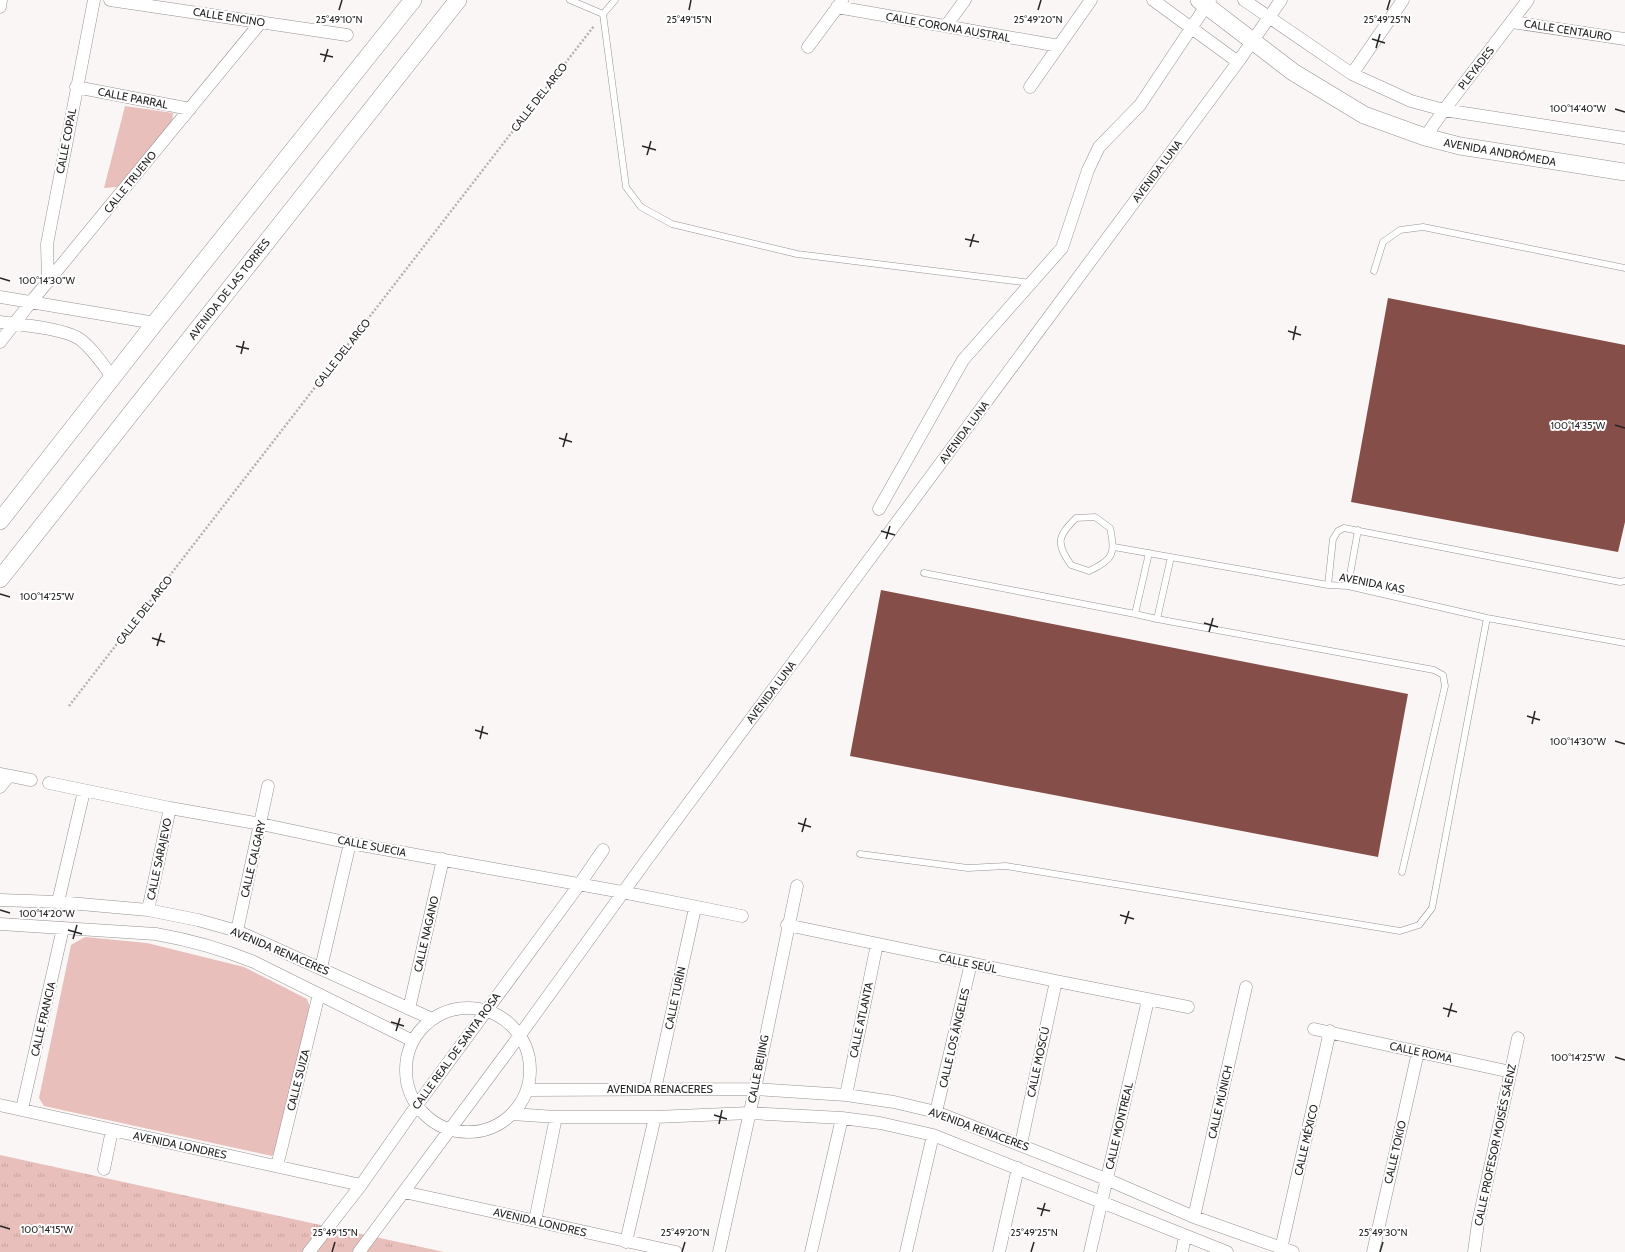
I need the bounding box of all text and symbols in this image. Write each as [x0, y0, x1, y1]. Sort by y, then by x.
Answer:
street label: CALLE ENCINO [192, 4, 267, 30]
street label: CALLE CORONA AUSTRAL [885, 9, 1012, 45]
text: 25°49'10"N [316, 13, 362, 26]
text: 25°49'15"N [666, 13, 712, 26]
text: 25°49'20"N [1014, 13, 1062, 26]
text: 25°49'25"N [1363, 13, 1411, 26]
street label: CALLE CENTAURO [1523, 16, 1613, 44]
street label: PLEYADES [1455, 43, 1497, 92]
street label: CALLE DEL ARCO [508, 59, 571, 134]
street label: CALLE PARRAL [97, 84, 170, 112]
text: 100°14'40"W [1550, 102, 1607, 115]
street label: CALLE COPAL [53, 107, 79, 175]
street label: AVENIDA ANDRÓMEDA [1443, 135, 1558, 169]
street label: AVENIDA LUNA [1129, 137, 1185, 205]
street label: CALLE TRUENO [101, 148, 160, 216]
street label: AVENIDA DE LAS TORRES [185, 235, 273, 342]
text: 100°14'30"W [19, 274, 75, 287]
street label: CALLE DEL ARCO [311, 315, 374, 390]
street label: AVENIDA LUNA [936, 398, 992, 466]
text: 100°14'35"W [1551, 419, 1606, 432]
street label: AVENIDA KAS [1338, 570, 1406, 596]
street label: CALLE DEL ARCO [113, 572, 176, 647]
text: 100°14'25"W [20, 590, 75, 603]
street label: AVENIDA LUNA [743, 658, 799, 726]
text: 100°14'30"W [1550, 735, 1606, 748]
street label: CALLE SARAJEVO [143, 816, 175, 901]
street label: CALLE CALGARY [237, 818, 269, 899]
street label: CALLE SUECIA [336, 832, 408, 860]
street label: CALLE NAGANO [410, 894, 442, 974]
text: 100°14'20"W [19, 907, 75, 920]
street label: AVENIDA RENACERES [229, 924, 332, 978]
street label: CALLE SEÚL [938, 950, 999, 976]
street label: CALLE TURÍN [661, 965, 689, 1031]
street label: CALLE FRANCIA [28, 980, 58, 1058]
street label: CALLE ATLANTA [846, 981, 876, 1059]
street label: CALLE LOS ÁNGELES [936, 986, 972, 1089]
street label: CALLE REAL DE SANTA ROSA [409, 990, 503, 1112]
street label: CALLE MOSCÚ [1024, 1025, 1052, 1099]
street label: CALLE BEIJING [745, 1034, 771, 1104]
street label: CALLE ROMA [1388, 1039, 1454, 1066]
street label: CALLE SUIZA [284, 1047, 312, 1112]
text: 100°14'25"W [1551, 1051, 1606, 1064]
street label: CALLE PROFESOR MOISÉS SÁENZ [1471, 1063, 1519, 1227]
street label: CALLE MÚNICH [1205, 1064, 1235, 1140]
street label: CALLE MONTREAL [1102, 1081, 1136, 1171]
street label: AVENIDA RENACERES [607, 1082, 714, 1096]
street label: CALLE MÉXICO [1291, 1103, 1321, 1177]
street label: AVENIDA RENACERES [927, 1104, 1032, 1154]
street label: CALLE TOKIO [1381, 1118, 1409, 1185]
street label: AVENIDA LONDRES [132, 1128, 229, 1162]
street label: AVENIDA LONDRES [492, 1204, 589, 1240]
text: 100°14'15"W [21, 1223, 74, 1236]
text: 25°49'15"N [312, 1226, 358, 1239]
text: 25°49'20"N [661, 1226, 709, 1239]
text: 25°49'25"N [1010, 1226, 1058, 1239]
text: 25°49'30"N [1358, 1226, 1408, 1239]

